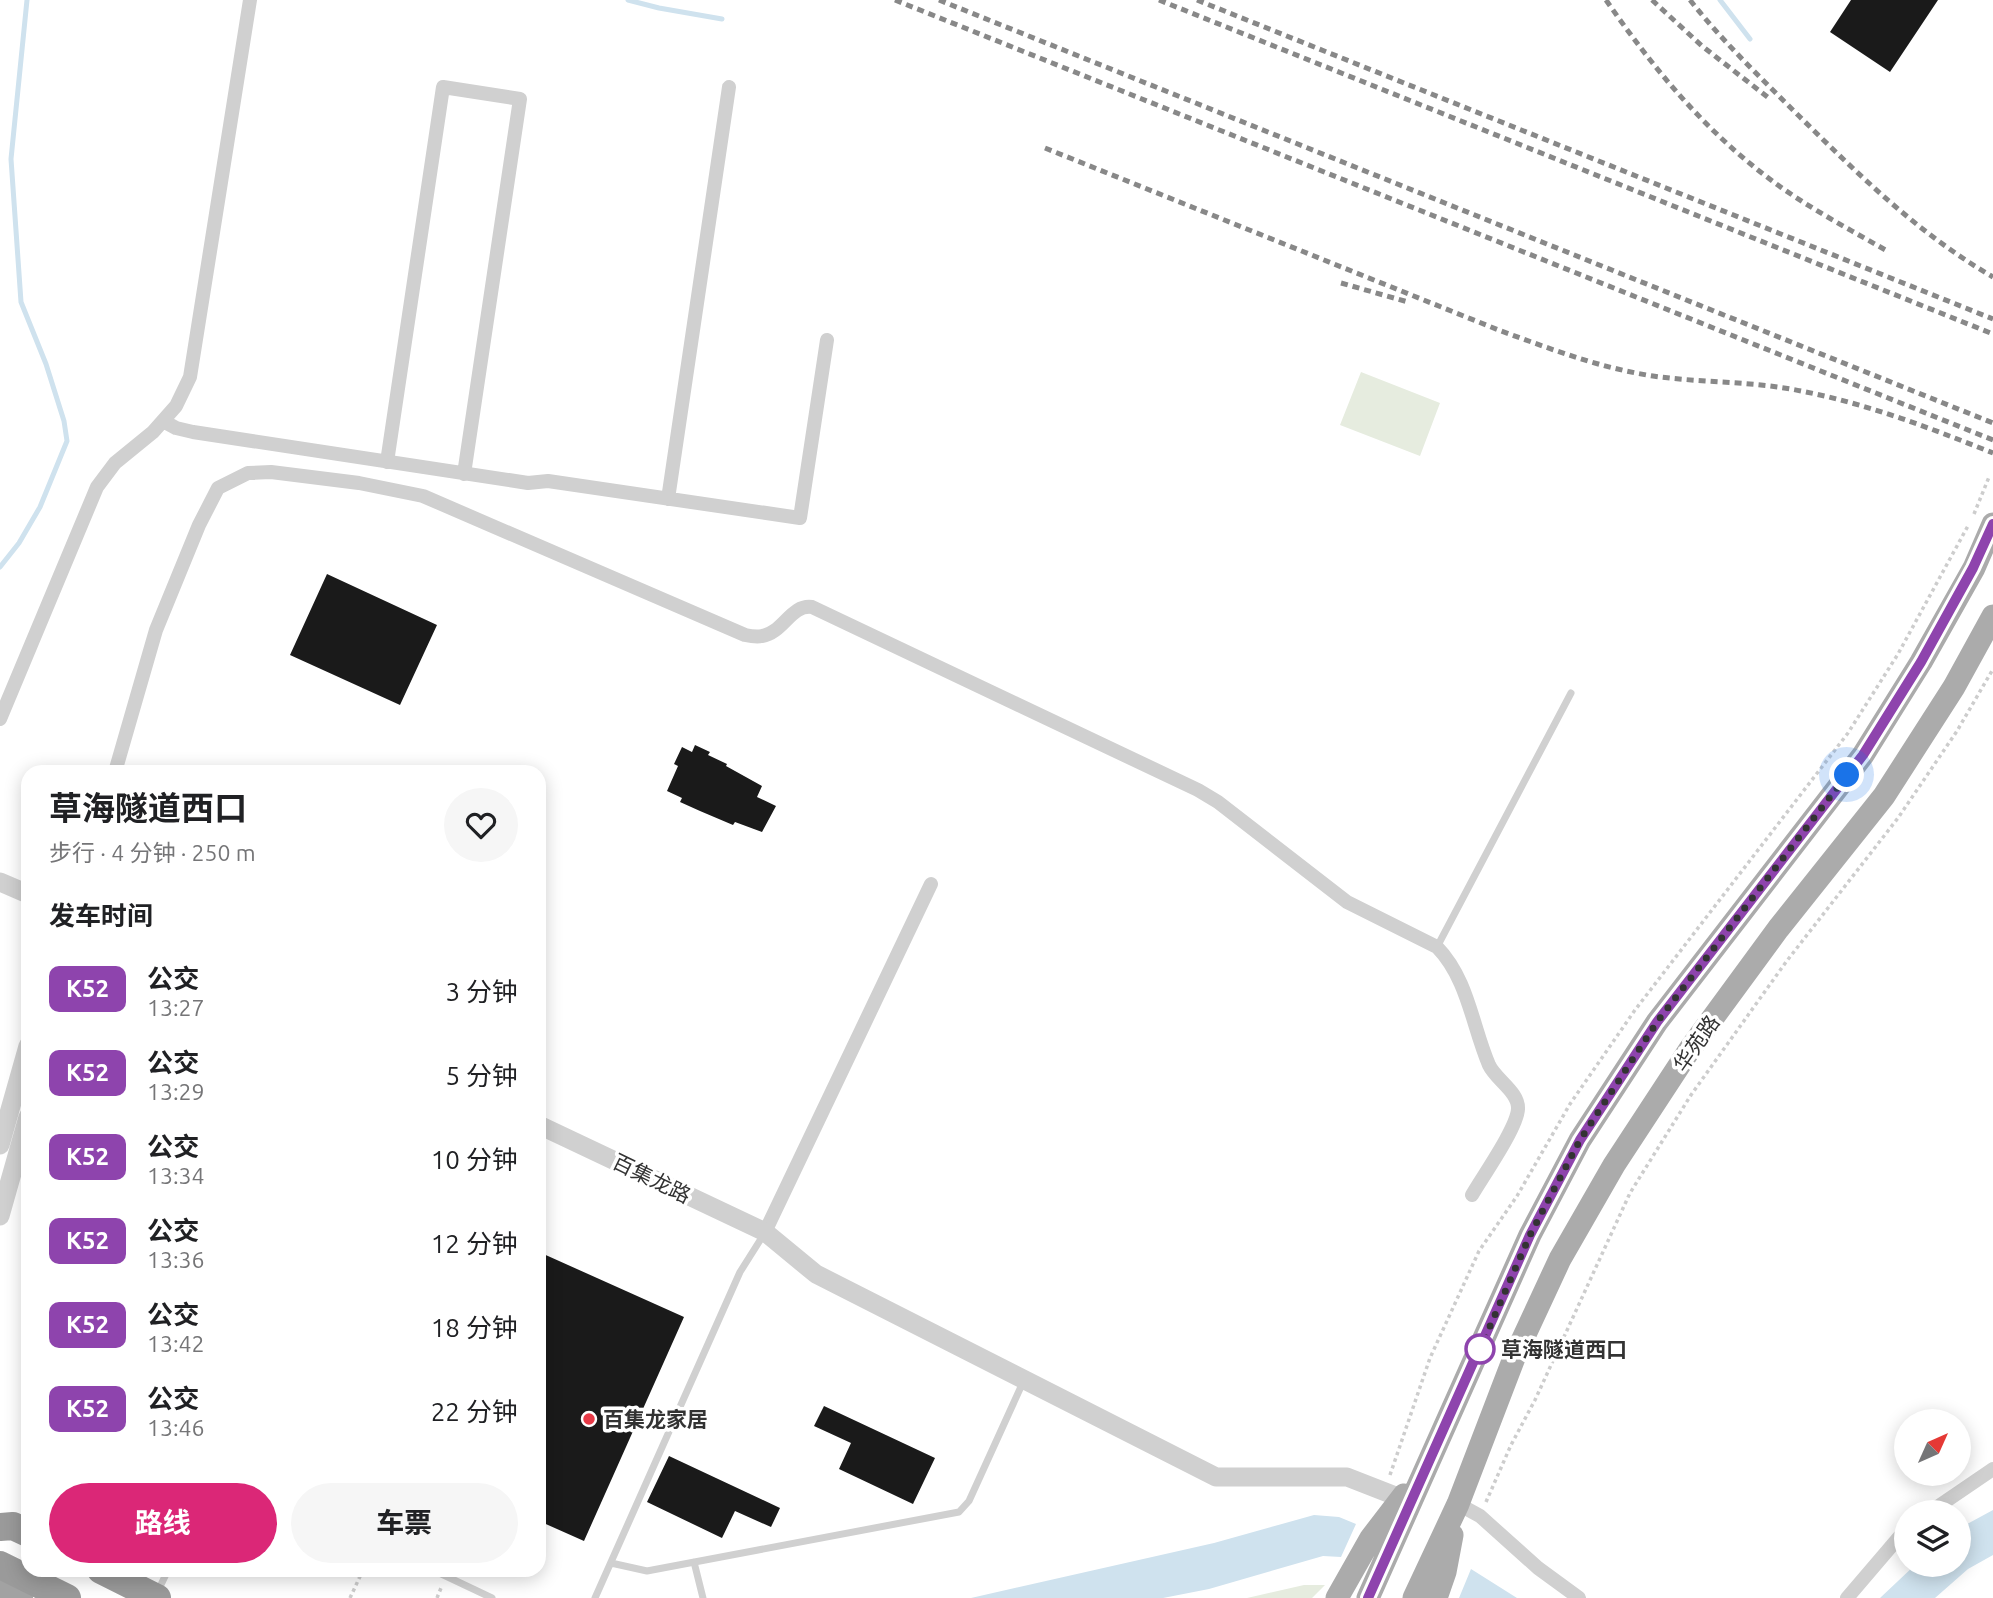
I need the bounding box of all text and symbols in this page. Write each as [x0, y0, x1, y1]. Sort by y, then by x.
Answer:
your location [1829, 757, 1864, 792]
button: heart [444, 788, 518, 862]
text: 草海隧道西口 [49, 789, 247, 826]
text: 步行 · 4 分钟 · 250 m [49, 840, 256, 865]
text: 发车时间 [49, 901, 153, 930]
text: 公交 [147, 964, 199, 993]
text: K52 [66, 975, 109, 1002]
text: 3 分钟 [445, 977, 518, 1006]
text: 13:27 [147, 995, 205, 1020]
street label: 华苑路 [1668, 1010, 1724, 1076]
text: 公交 [147, 1048, 199, 1077]
text: K52 [66, 1059, 109, 1086]
text: 5 分钟 [445, 1061, 518, 1090]
text: 13:29 [147, 1079, 205, 1104]
text: 公交 [147, 1132, 199, 1161]
text: K52 [66, 1143, 109, 1170]
text: 10 分钟 [431, 1145, 518, 1174]
street label: 百集龙路 [609, 1149, 695, 1207]
text: 13:34 [147, 1163, 205, 1188]
text: 公交 [147, 1216, 199, 1245]
text: K52 [66, 1227, 109, 1254]
text: 12 分钟 [431, 1229, 518, 1258]
text: 13:36 [147, 1247, 205, 1272]
text: 公交 [147, 1300, 199, 1329]
text: K52 [66, 1311, 109, 1338]
text: 18 分钟 [431, 1313, 518, 1342]
text: 13:42 [147, 1331, 205, 1356]
marker: 草海隧道西口 [1465, 1334, 1495, 1364]
place label: 草海隧道西口 [1501, 1337, 1627, 1361]
text: 公交 [147, 1384, 199, 1413]
text: K52 [66, 1395, 109, 1422]
text: 22 分钟 [431, 1397, 518, 1426]
place label: 百集龙家居 [603, 1407, 708, 1431]
north arrow [1894, 1409, 1970, 1486]
map controls [1894, 1409, 1971, 1577]
marker: 百集龙家居 [581, 1411, 597, 1427]
text: 13:46 [147, 1415, 205, 1440]
button: 路线 [49, 1483, 277, 1563]
button: 车票 [291, 1483, 518, 1563]
button: layers [1894, 1500, 1971, 1577]

